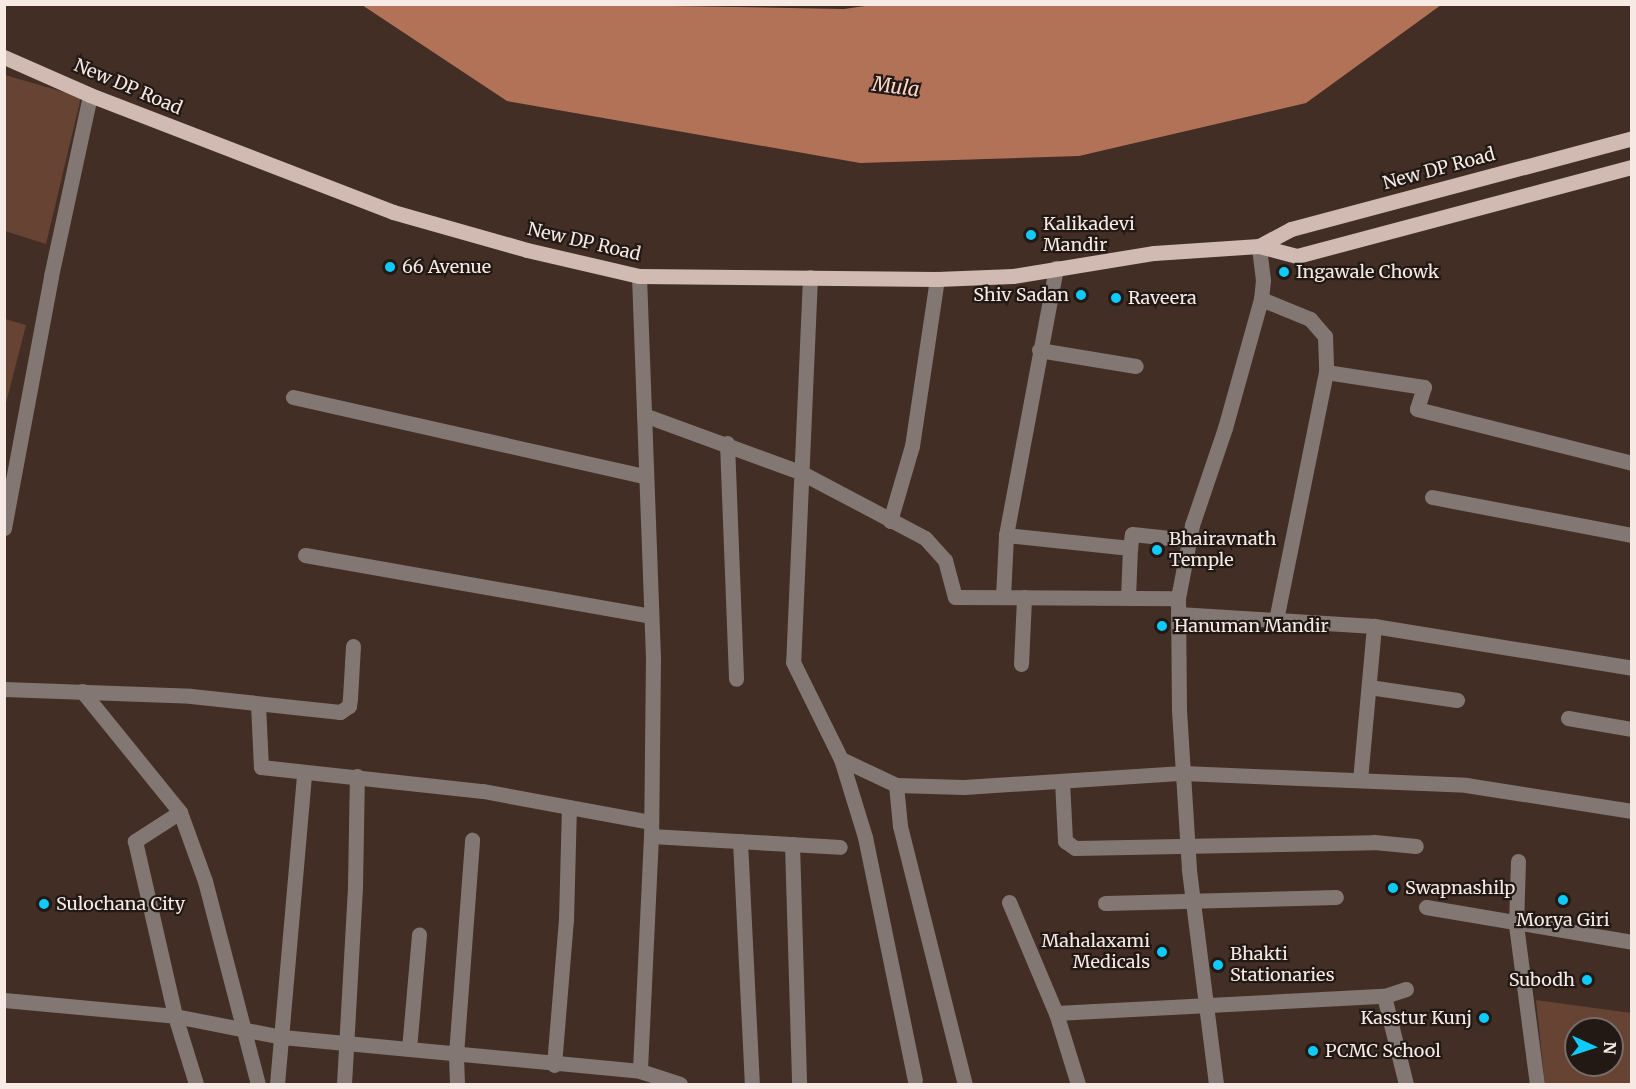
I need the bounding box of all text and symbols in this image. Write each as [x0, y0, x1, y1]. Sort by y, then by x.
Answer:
street label: New DP Road [71, 54, 185, 120]
water label: Mula [871, 71, 921, 101]
street label: New DP Road [1380, 144, 1498, 194]
place label: Kalikadevi Mandir [1043, 214, 1135, 256]
street label: New DP Road [525, 218, 643, 266]
marker: Kalikadevi Mandir [1024, 228, 1038, 242]
place label: 66 Avenue [402, 256, 491, 278]
marker: 66 Avenue [383, 260, 397, 274]
place label: Ingawale Chowk [1296, 261, 1439, 283]
marker: Ingawale Chowk [1277, 265, 1291, 279]
place label: Shiv Sadan [973, 284, 1069, 306]
place label: Raveera [1128, 287, 1197, 309]
marker: Shiv Sadan [1074, 288, 1088, 302]
marker: Raveera [1109, 291, 1123, 305]
place label: Bhairavnath Temple [1169, 529, 1276, 572]
marker: Bhairavnath Temple [1150, 543, 1164, 557]
place label: Hanuman Mandir [1174, 615, 1329, 637]
marker: Hanuman Mandir [1155, 619, 1169, 633]
place label: Swapnashilp [1405, 877, 1515, 899]
marker: Swapnashilp [1386, 881, 1400, 895]
place label: Sulochana City [56, 893, 185, 915]
marker: Morya Giri [1556, 893, 1570, 907]
marker: Sulochana City [37, 897, 51, 911]
place label: Morya Giri [1516, 909, 1610, 931]
place label: Mahalaxami Medicals [1041, 931, 1150, 974]
place label: Bhakti Stationaries [1230, 944, 1334, 986]
marker: Mahalaxami Medicals [1155, 945, 1169, 959]
marker: Bhakti Stationaries [1211, 958, 1225, 972]
place label: Subodh [1509, 969, 1575, 991]
marker: Subodh [1580, 973, 1594, 987]
place label: Kasstur Kunj [1360, 1007, 1472, 1029]
marker: Kasstur Kunj [1477, 1011, 1491, 1025]
north arrow [1564, 1017, 1624, 1077]
place label: PCMC School [1325, 1040, 1441, 1062]
text: N [1600, 1041, 1620, 1055]
marker: PCMC School [1306, 1044, 1320, 1058]

